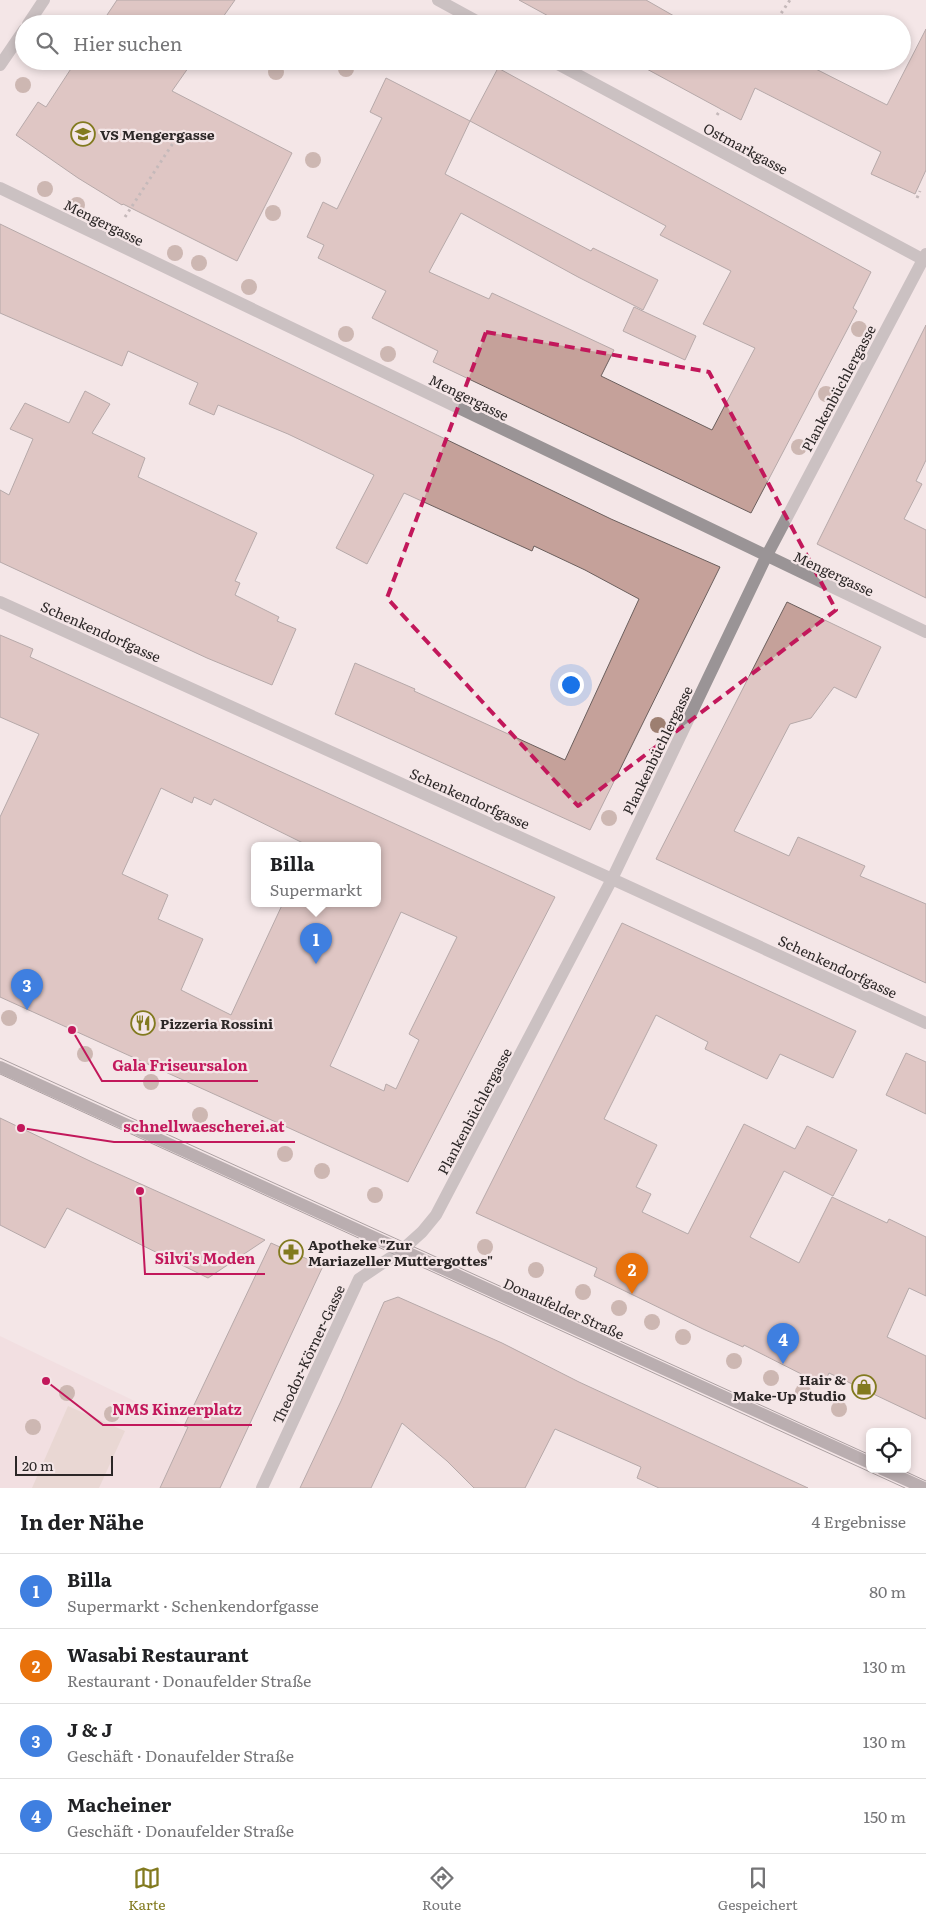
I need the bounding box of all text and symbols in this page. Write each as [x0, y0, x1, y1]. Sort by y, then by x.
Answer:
search box [15, 15, 911, 70]
icon: search [33, 29, 61, 57]
text: Hier suchen [73, 29, 182, 57]
street label: Ostmarkgasse [700, 117, 792, 179]
school or university icon: VS Mengergasse [70, 121, 96, 147]
place label: VS Mengergasse [100, 124, 215, 144]
street label: Mengergasse [61, 194, 147, 250]
street label: Plankenbüchlergasse [796, 321, 880, 455]
street label: Mengergasse [426, 369, 512, 425]
street label: Mengergasse [791, 546, 877, 600]
street label: Schenkendorfgasse [38, 596, 164, 666]
your location [558, 672, 584, 698]
street label: Plankenbüchlergasse [617, 682, 697, 818]
street label: Schenkendorfgasse [407, 763, 533, 833]
popup [251, 842, 381, 907]
text: Billa [270, 849, 315, 877]
text: Supermarkt [270, 877, 362, 901]
pin: 1 [300, 923, 332, 964]
street label: Schenkendorfgasse [775, 930, 901, 1002]
pin: 3 [11, 969, 43, 1010]
restaurant icon: Pizzeria Rossini [130, 1010, 156, 1036]
place label: Pizzeria Rossini [160, 1013, 273, 1033]
street label: Plankenbüchlergasse [432, 1044, 516, 1178]
callout: Gala Friseursalon [102, 1051, 258, 1081]
text: Gala Friseursalon [112, 1053, 248, 1076]
callout: schnellwaescherei.at [114, 1112, 295, 1142]
text: schnellwaescherei.at [123, 1114, 285, 1137]
place label: Apotheke "Zur Mariazeller Muttergottes" [308, 1234, 493, 1270]
pharmacy icon: Apotheke "Zur Mariazeller Muttergottes" [278, 1239, 304, 1265]
callout: Silvi's Moden [145, 1244, 265, 1274]
text: Silvi's Moden [155, 1246, 256, 1269]
pin: 2 [616, 1253, 648, 1294]
street label: Donaufelder Straße [500, 1272, 628, 1344]
street label: Theodor-Körner-Gasse [267, 1281, 349, 1427]
pin: 4 [767, 1323, 799, 1364]
place label: Hair & Make-Up Studio [733, 1369, 846, 1405]
shop icon: Hair & Make-Up Studio [851, 1374, 877, 1400]
callout: NMS Kinzerplatz [103, 1395, 252, 1425]
text: NMS Kinzerplatz [112, 1397, 242, 1420]
map controls [866, 1428, 911, 1473]
button: locate [866, 1428, 911, 1473]
scale bar [15, 1453, 112, 1476]
text: 20 m [22, 1455, 54, 1475]
text: In der Nähe [20, 1505, 144, 1536]
text: 4 Ergebnisse [812, 1509, 906, 1533]
text: Billa [67, 1565, 112, 1593]
text: 1 [33, 1579, 39, 1603]
text: 80 m [869, 1579, 906, 1603]
text: Supermarkt · Schenkendorfgasse [67, 1593, 319, 1617]
text: Wasabi Restaurant [67, 1640, 249, 1668]
text: 2 [32, 1654, 40, 1678]
text: 130 m [863, 1654, 906, 1678]
text: Restaurant · Donaufelder Straße [67, 1668, 311, 1692]
text: J & J [67, 1715, 112, 1743]
text: 3 [32, 1729, 40, 1753]
text: 130 m [863, 1729, 906, 1753]
text: Geschäft · Donaufelder Straße [67, 1743, 294, 1767]
text: Macheiner [67, 1790, 171, 1818]
text: 4 [31, 1804, 41, 1828]
text: 150 m [863, 1804, 906, 1828]
text: Geschäft · Donaufelder Straße [67, 1818, 294, 1842]
tab: Karte [128, 1864, 166, 1914]
tab: Route [422, 1864, 461, 1914]
tab: Gespeichert [718, 1864, 798, 1914]

